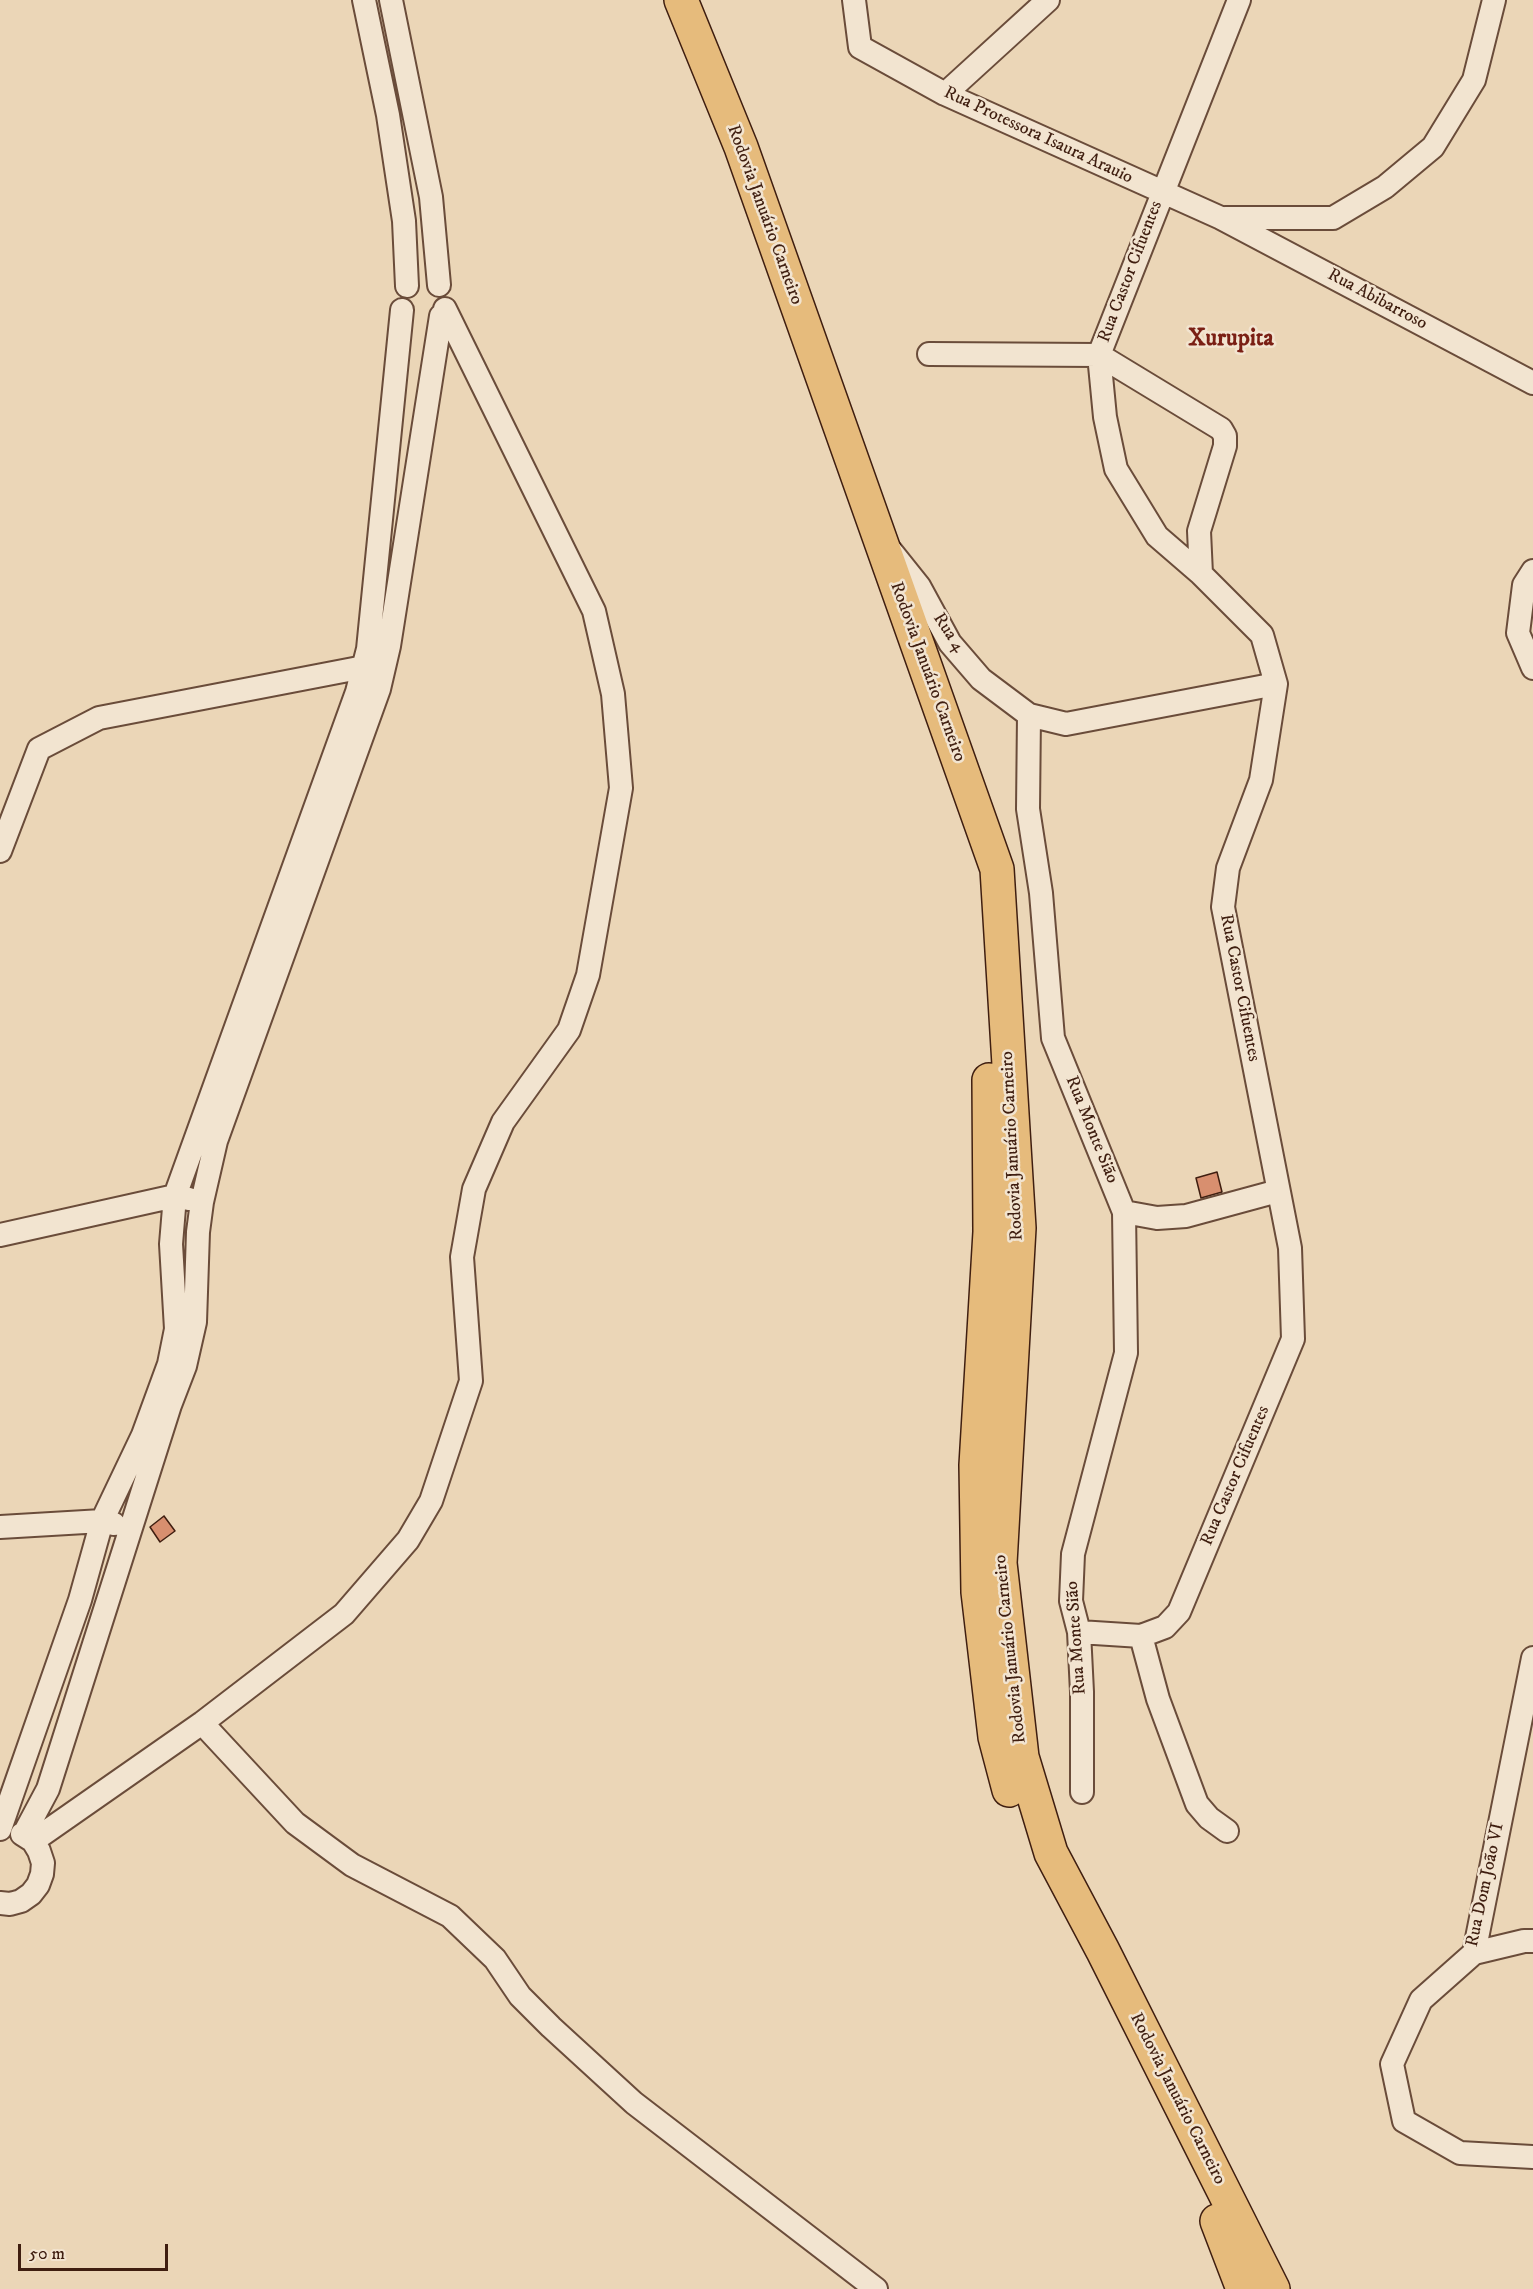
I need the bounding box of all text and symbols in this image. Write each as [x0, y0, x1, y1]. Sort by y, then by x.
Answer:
street label: Rua Protessora Isaura Arauio [940, 83, 1136, 189]
street label: Rodovia Januário Carneiro [721, 122, 807, 308]
street label: Rua Castor Cifuentes [1094, 198, 1168, 346]
street label: Rua Abibarroso [1324, 265, 1430, 335]
district label: Xurupita [1188, 326, 1274, 354]
street label: Rodovia Januário Carneiro [884, 579, 970, 765]
street label: Rua 4 [927, 609, 969, 657]
street label: Rua Castor Cifuentes [1214, 912, 1264, 1064]
street label: Rodovia Januário Carneiro [997, 1051, 1029, 1241]
street label: Rua Monte Sião [1060, 1073, 1122, 1187]
street label: Rua Castor Cifuentes [1197, 1403, 1275, 1549]
street label: Rodovia Januário Carneiro [990, 1554, 1032, 1744]
street label: Rua Monte Sião [1062, 1580, 1092, 1696]
street label: Rua Dom João VI [1462, 1821, 1510, 1949]
street label: Rodovia Januário Carneiro [1124, 2010, 1230, 2188]
scale bar [21, 2232, 171, 2270]
text: 50 m [29, 2243, 65, 2265]

